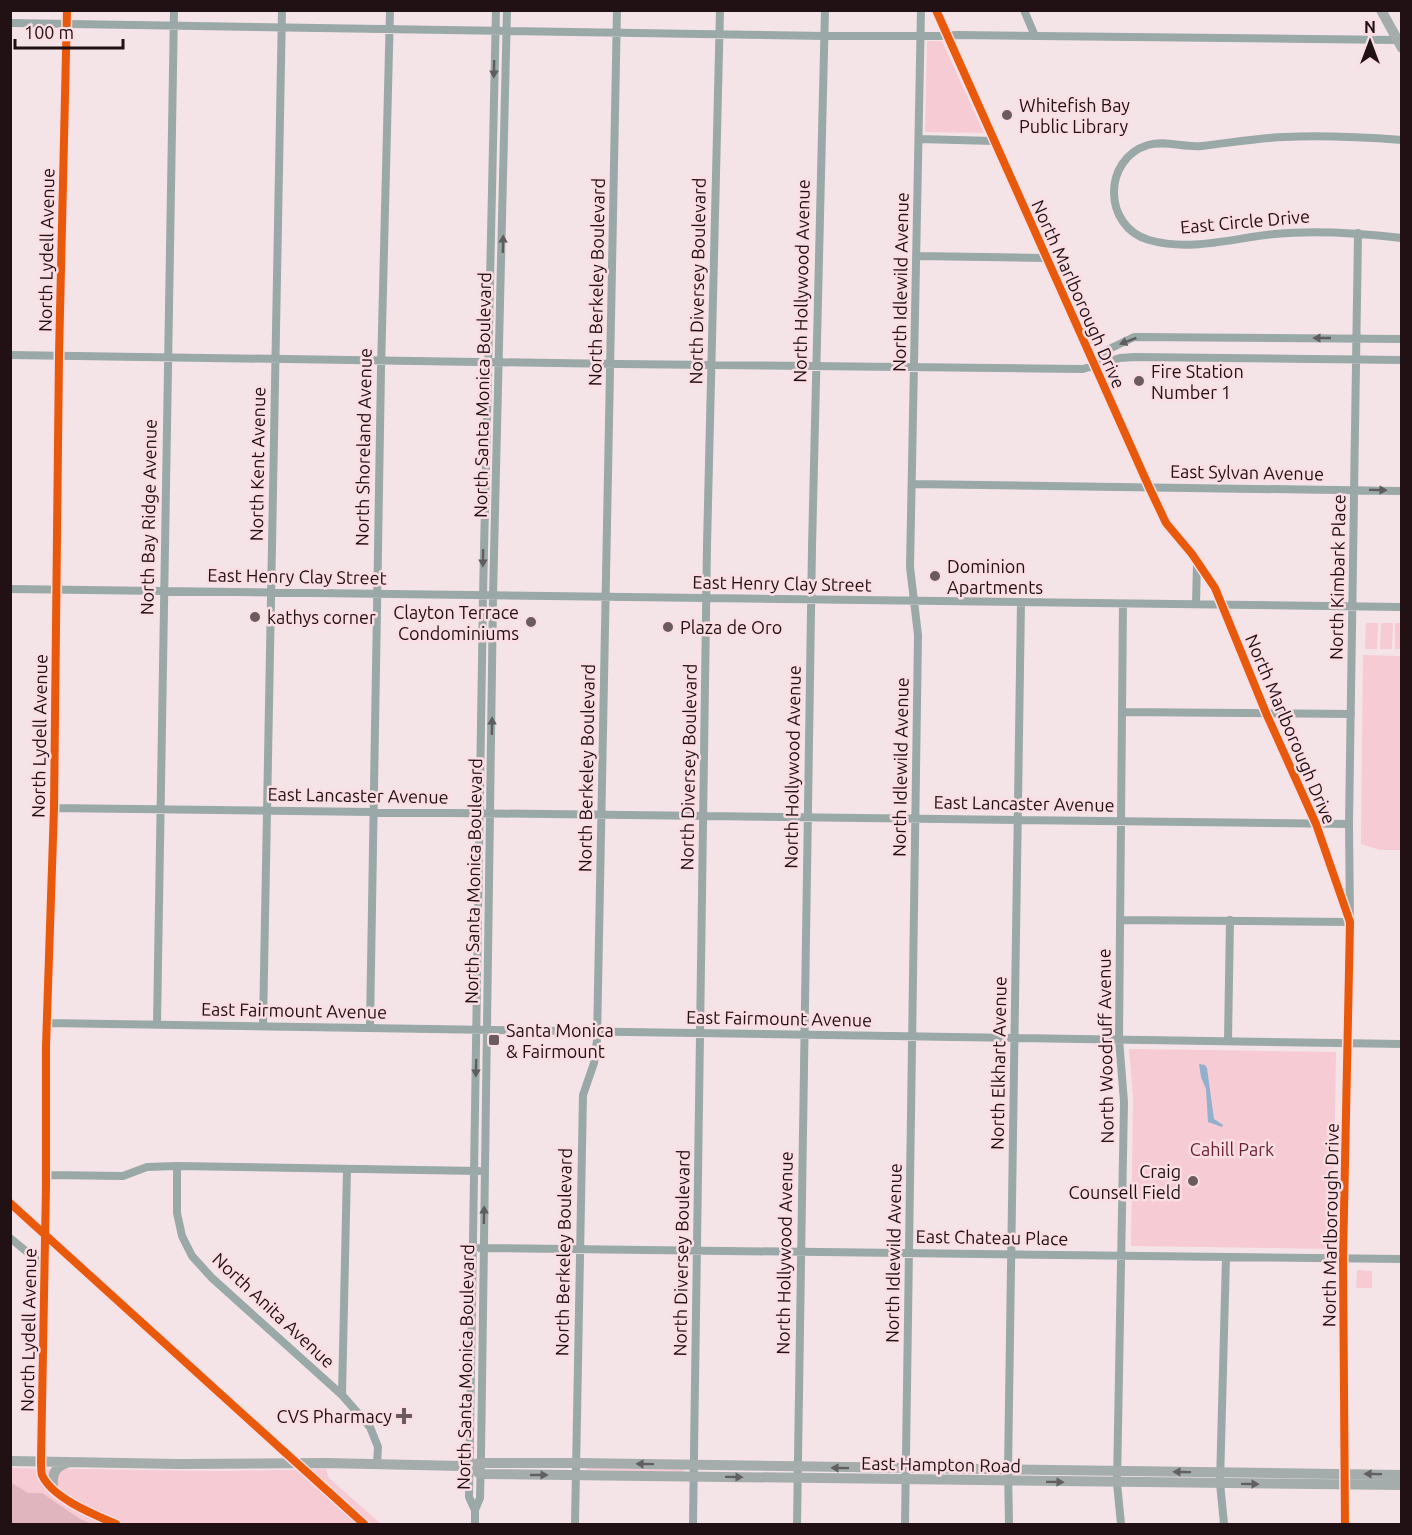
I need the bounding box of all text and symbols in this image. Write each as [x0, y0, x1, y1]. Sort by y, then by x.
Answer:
scale bar [15, 12, 123, 50]
north arrow [1340, 12, 1400, 72]
text: N [1364, 18, 1376, 36]
text: 100 m [24, 22, 74, 42]
one-way arrow [490, 59, 499, 78]
place label: Whitefish Bay Public Library [1019, 95, 1130, 136]
marker: Whitefish Bay Public Library [1000, 108, 1014, 122]
street label: North Lydell Avenue [35, 168, 57, 332]
street label: North Diversey Boulevard [685, 177, 709, 385]
street label: North Berkeley Boulevard [584, 178, 608, 386]
street label: North Hollywood Avenue [789, 179, 813, 383]
street label: North Idlewild Avenue [888, 192, 912, 372]
street label: North Marlborough Drive [1028, 197, 1130, 391]
street label: East Circle Drive [1179, 205, 1311, 237]
one-way arrow [498, 234, 508, 253]
street label: North Santa Monica Boulevard [470, 272, 494, 518]
one-way arrow [1313, 333, 1332, 343]
one-way arrow [1119, 336, 1137, 346]
street label: North Shoreland Avenue [351, 348, 375, 546]
place label: Fire Station Number 1 [1151, 361, 1244, 402]
marker: Fire Station Number 1 [1132, 374, 1146, 388]
street label: North Kent Avenue [246, 387, 268, 541]
street label: North Bay Ridge Avenue [136, 419, 160, 615]
street label: East Sylvan Avenue [1170, 461, 1324, 483]
one-way arrow [1368, 485, 1387, 495]
street label: North Kimbark Place [1326, 494, 1348, 660]
one-way arrow [479, 548, 488, 567]
place label: Dominion Apartments [947, 556, 1043, 597]
street label: East Henry Clay Street [207, 564, 387, 588]
marker: Dominion Apartments [928, 569, 942, 583]
street label: East Henry Clay Street [692, 571, 872, 595]
place label: Clayton Terrace Condominiums [393, 602, 519, 643]
place label: kathys corner [267, 607, 376, 627]
marker: kathys corner [248, 610, 262, 624]
marker: Clayton Terrace Condominiums [524, 615, 538, 629]
place label: Plaza de Oro [680, 617, 782, 637]
marker: Plaza de Oro [661, 620, 675, 634]
street label: North Marlborough Drive [1242, 631, 1340, 827]
street label: North Lydell Avenue [28, 654, 50, 818]
street label: North Diversey Boulevard [676, 663, 700, 871]
street label: North Berkeley Boulevard [574, 664, 598, 872]
street label: North Hollywood Avenue [780, 665, 804, 869]
street label: North Idlewild Avenue [888, 677, 912, 857]
one-way arrow [487, 717, 497, 736]
street label: North Santa Monica Boulevard [461, 758, 485, 1004]
street label: East Lancaster Avenue [267, 783, 449, 807]
street label: East Lancaster Avenue [933, 791, 1115, 815]
street label: North Woodruff Avenue [1093, 948, 1117, 1144]
street label: North Elkhart Avenue [986, 976, 1010, 1150]
street label: East Fairmount Avenue [201, 998, 387, 1022]
street label: East Fairmount Avenue [686, 1006, 872, 1030]
place label: Santa Monica & Fairmount [506, 1020, 614, 1061]
marker: Santa Monica & Fairmount [487, 1033, 501, 1047]
one-way arrow [471, 1058, 481, 1077]
street label: North Marlborough Drive [1318, 1123, 1342, 1327]
park label: Cahill Park [1190, 1139, 1274, 1159]
street label: North Berkeley Boulevard [551, 1148, 575, 1356]
street label: North Diversey Boulevard [669, 1149, 693, 1357]
street label: North Hollywood Avenue [772, 1151, 796, 1355]
place label: Craig Counsell Field [1069, 1161, 1181, 1202]
street label: North Idlewild Avenue [881, 1163, 905, 1343]
marker: Craig Counsell Field [1186, 1174, 1200, 1188]
one-way arrow [479, 1206, 489, 1225]
street label: East Chateau Place [916, 1226, 1068, 1248]
street label: North Santa Monica Boulevard [453, 1244, 477, 1490]
street label: North Lydell Avenue [17, 1248, 39, 1412]
street label: North Anita Avenue [209, 1248, 339, 1372]
place label: CVS Pharmacy [277, 1406, 392, 1426]
marker: CVS Pharmacy [397, 1409, 411, 1423]
street label: East Hampton Road [861, 1453, 1021, 1475]
one-way arrow [635, 1460, 654, 1469]
one-way arrow [830, 1463, 849, 1473]
one-way arrow [1172, 1467, 1191, 1477]
one-way arrow [529, 1470, 548, 1480]
one-way arrow [1364, 1470, 1383, 1479]
one-way arrow [724, 1472, 743, 1482]
one-way arrow [1045, 1477, 1064, 1487]
one-way arrow [1240, 1479, 1259, 1489]

